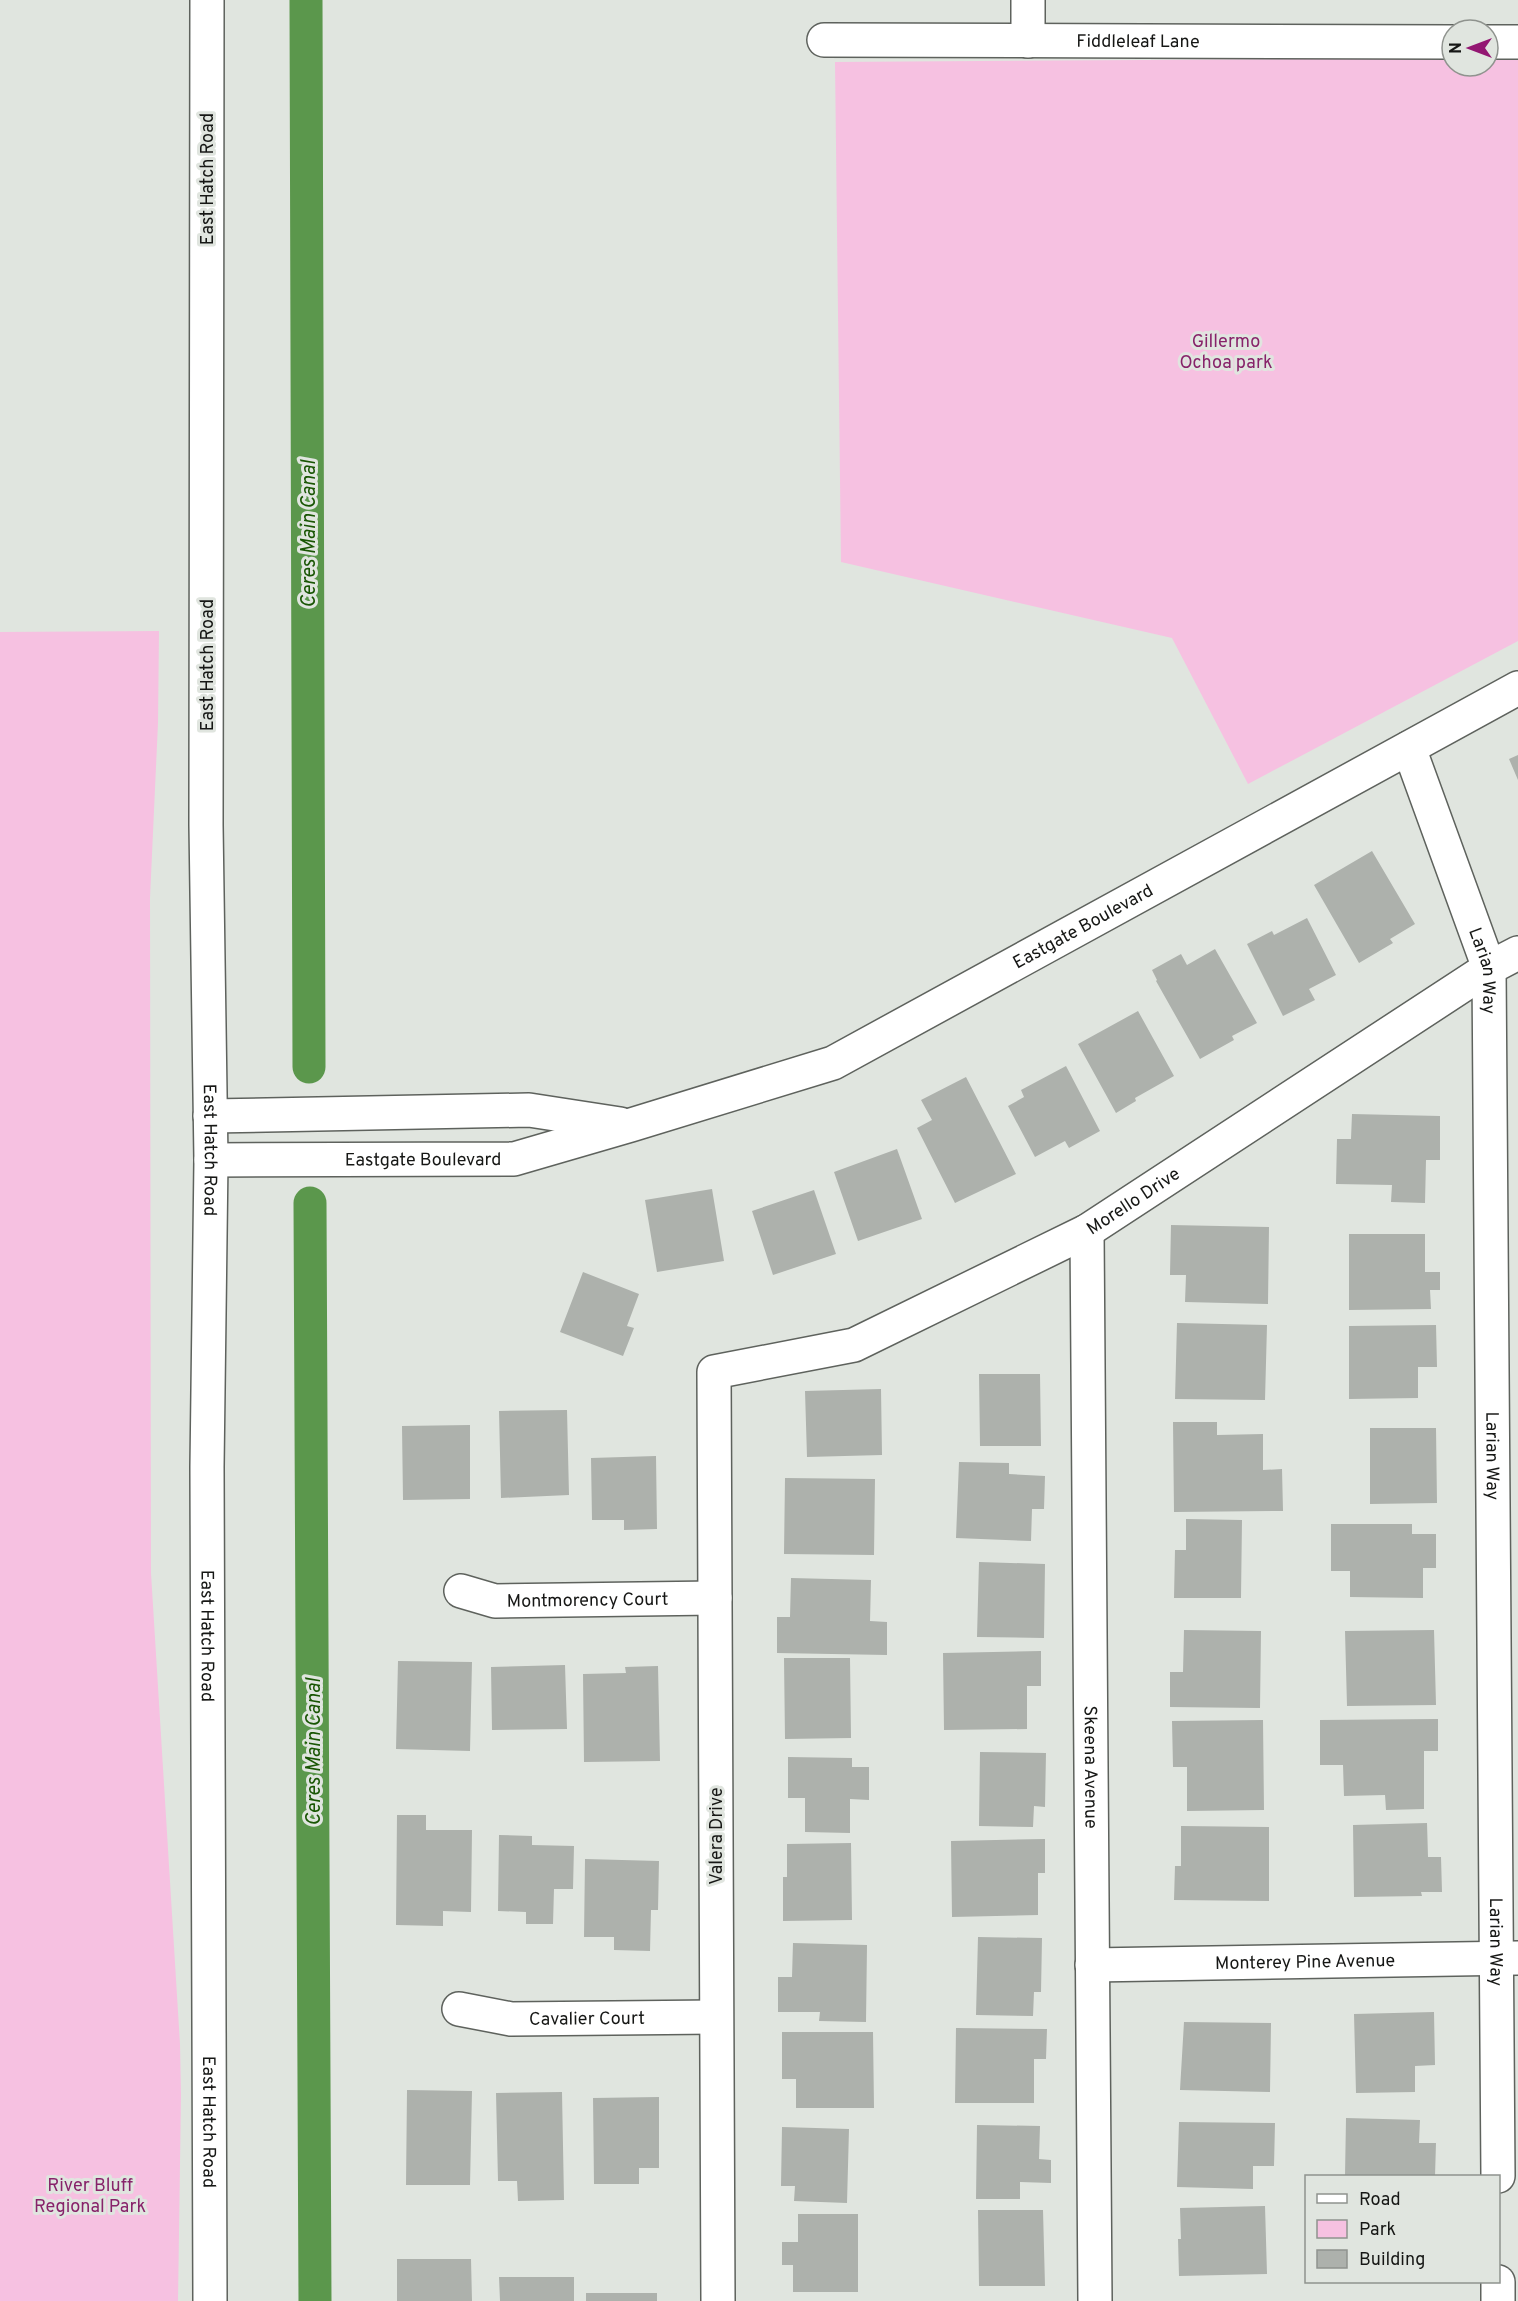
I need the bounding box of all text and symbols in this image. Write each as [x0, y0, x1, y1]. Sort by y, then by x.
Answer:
north arrow [1440, 18, 1500, 78]
street label: Fiddleleaf Lane [1076, 31, 1200, 54]
text: N [1447, 42, 1467, 54]
street label: East Hatch Road [197, 113, 220, 245]
park label: Gillermo Ochoa park [1180, 331, 1272, 375]
water label: Ceres Main Canal [297, 459, 323, 608]
street label: East Hatch Road [197, 599, 220, 731]
street label: Eastgate Boulevard [1009, 880, 1158, 975]
street label: Larian Way [1462, 925, 1499, 1014]
street label: East Hatch Road [197, 1084, 221, 1216]
street label: Eastgate Boulevard [345, 1149, 501, 1173]
street label: Morello Drive [1083, 1163, 1185, 1241]
street label: Larian Way [1479, 1412, 1503, 1500]
street label: East Hatch Road [194, 1570, 218, 1702]
street label: Montmorency Court [506, 1589, 669, 1614]
water label: Ceres Main Canal [302, 1677, 328, 1826]
street label: Skeena Avenue [1078, 1705, 1101, 1829]
street label: Valera Drive [706, 1787, 729, 1885]
street label: Larian Way [1483, 1897, 1507, 1986]
street label: Monterey Pine Avenue [1215, 1950, 1395, 1976]
street label: Cavalier Court [529, 2008, 645, 2032]
street label: East Hatch Road [196, 2056, 220, 2188]
park label: River Bluff Regional Park [34, 2175, 146, 2219]
legend [1305, 2175, 1500, 2283]
text: Road [1359, 2189, 1401, 2212]
text: Park [1359, 2219, 1396, 2242]
text: Building [1359, 2249, 1425, 2272]

